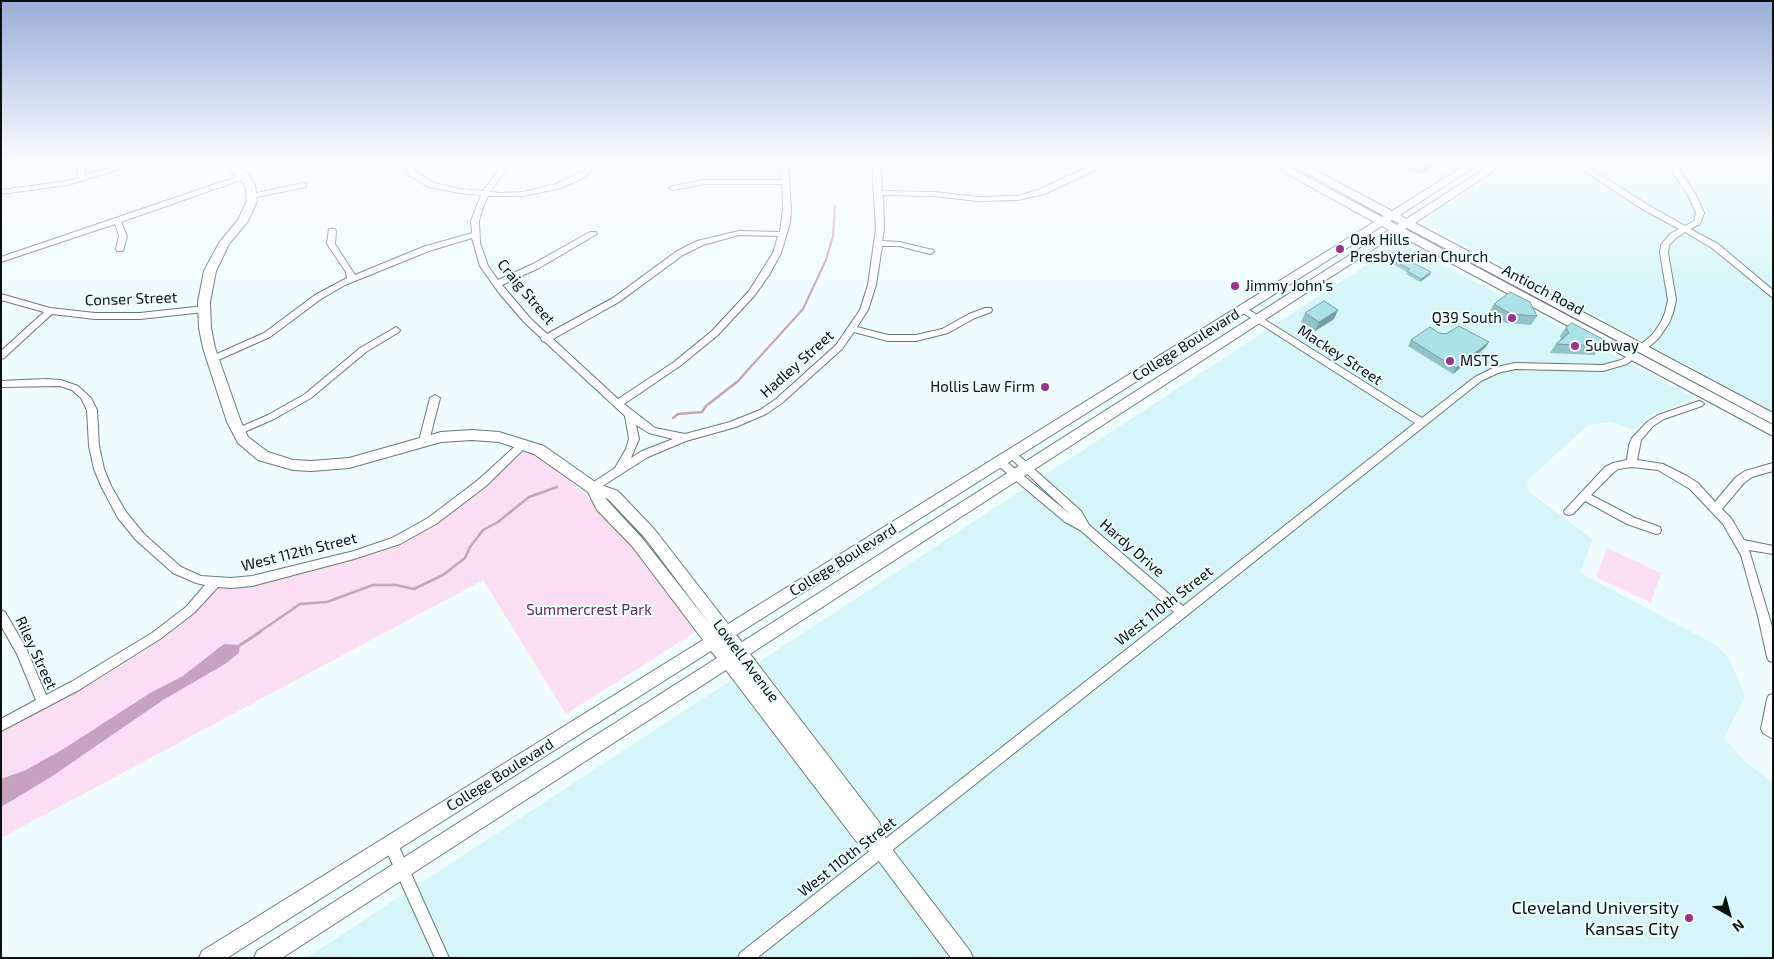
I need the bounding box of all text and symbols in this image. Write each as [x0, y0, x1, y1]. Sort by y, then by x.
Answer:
place label: Oak Hills Presbyterian Church [1350, 231, 1488, 266]
marker: Oak Hills Presbyterian Church [1334, 243, 1346, 255]
street label: Craig Street [493, 256, 559, 328]
street label: Antioch Road [1499, 261, 1587, 319]
place label: Jimmy John's [1245, 277, 1333, 295]
marker: Jimmy John's [1229, 280, 1241, 292]
street label: Conser Street [84, 288, 178, 310]
street label: College Boulevard [1129, 305, 1243, 385]
place label: Q39 South [1432, 309, 1502, 327]
marker: Q39 South [1506, 312, 1518, 324]
street label: Mackey Street [1294, 321, 1386, 389]
street label: Hadley Street [757, 326, 837, 402]
place label: Subway [1585, 337, 1639, 355]
marker: Subway [1569, 340, 1581, 352]
place label: MSTS [1460, 352, 1499, 370]
marker: MSTS [1444, 355, 1456, 367]
place label: Hollis Law Firm [930, 378, 1035, 396]
marker: Hollis Law Firm [1039, 381, 1051, 393]
street label: Hardy Drive [1096, 515, 1168, 581]
street label: College Boulevard [786, 520, 900, 600]
street label: West 112th Street [239, 529, 359, 575]
street label: West 110th Street [1112, 562, 1216, 650]
park label: Summercrest Park [526, 601, 652, 619]
street label: Riley Street [11, 614, 61, 692]
street label: Lowell Avenue [709, 616, 783, 706]
street label: College Boulevard [443, 735, 557, 815]
street label: West 110th Street [795, 813, 899, 901]
north arrow [1704, 889, 1754, 939]
place label: Cleveland University Kansas City [1511, 897, 1679, 940]
marker: Cleveland University Kansas City [1683, 912, 1695, 924]
text: N [1729, 916, 1748, 936]

